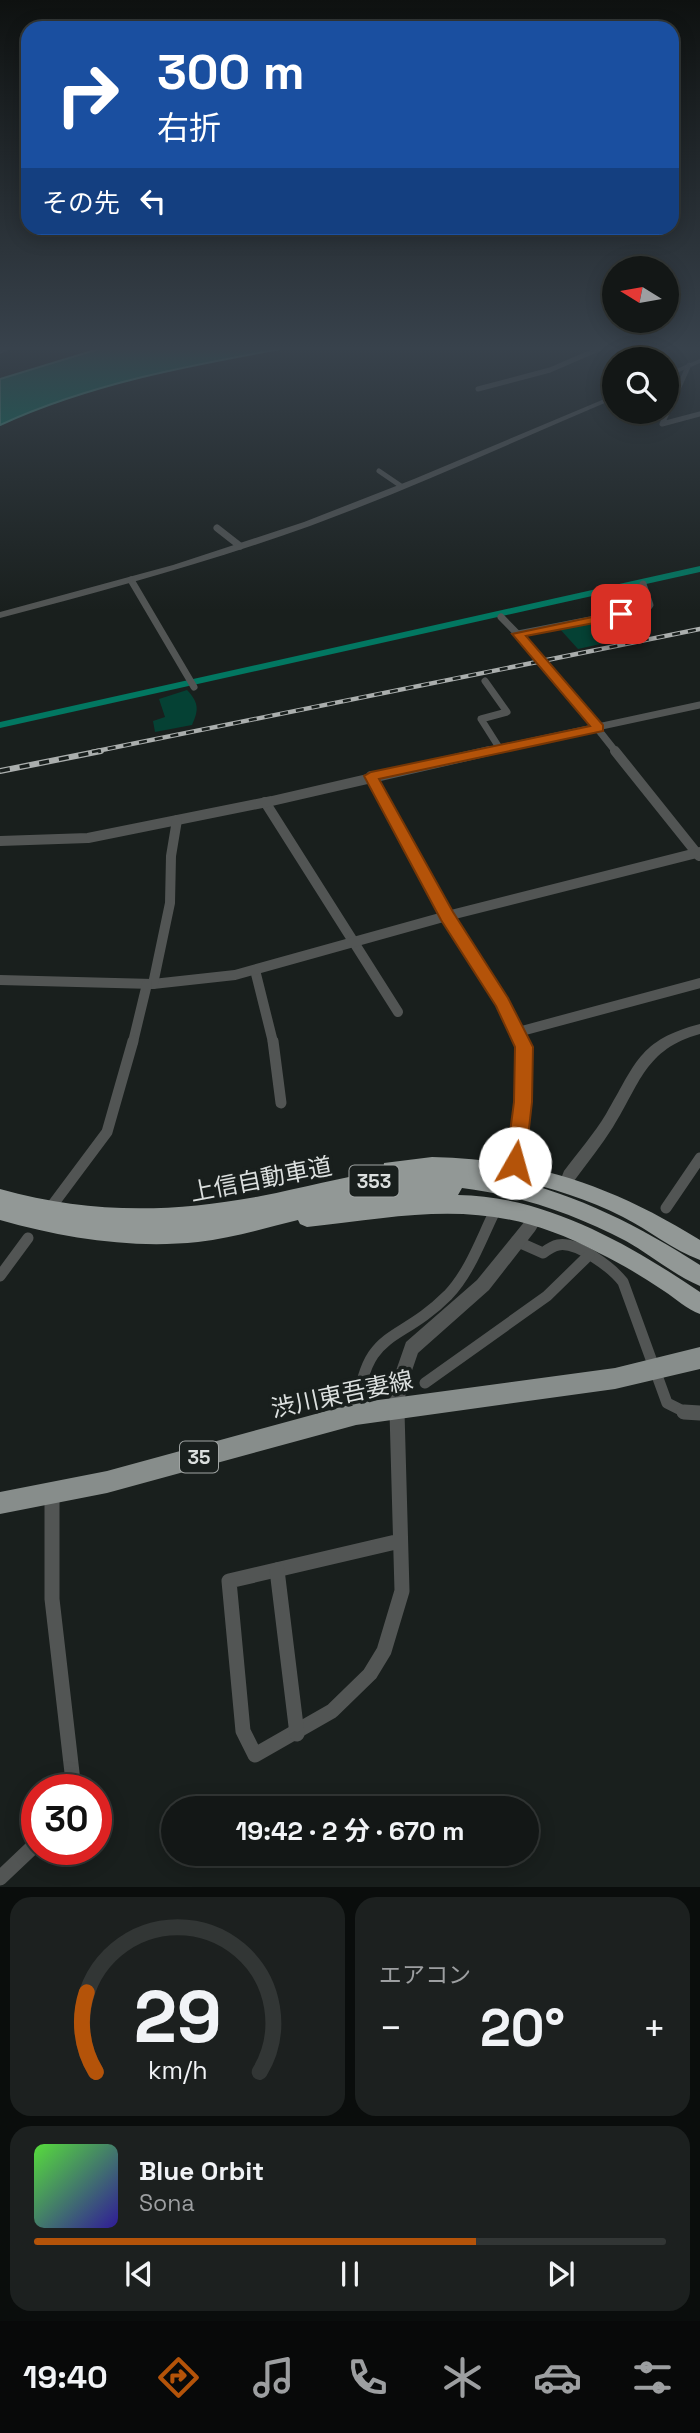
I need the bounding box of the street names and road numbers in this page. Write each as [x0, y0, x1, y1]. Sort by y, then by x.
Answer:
street label: 上信自動車道 [187, 1150, 335, 1208]
road number: 353 [350, 1166, 398, 1196]
street label: 渋川東吾妻線 [268, 1364, 416, 1424]
road number: 35 [180, 1442, 218, 1472]

